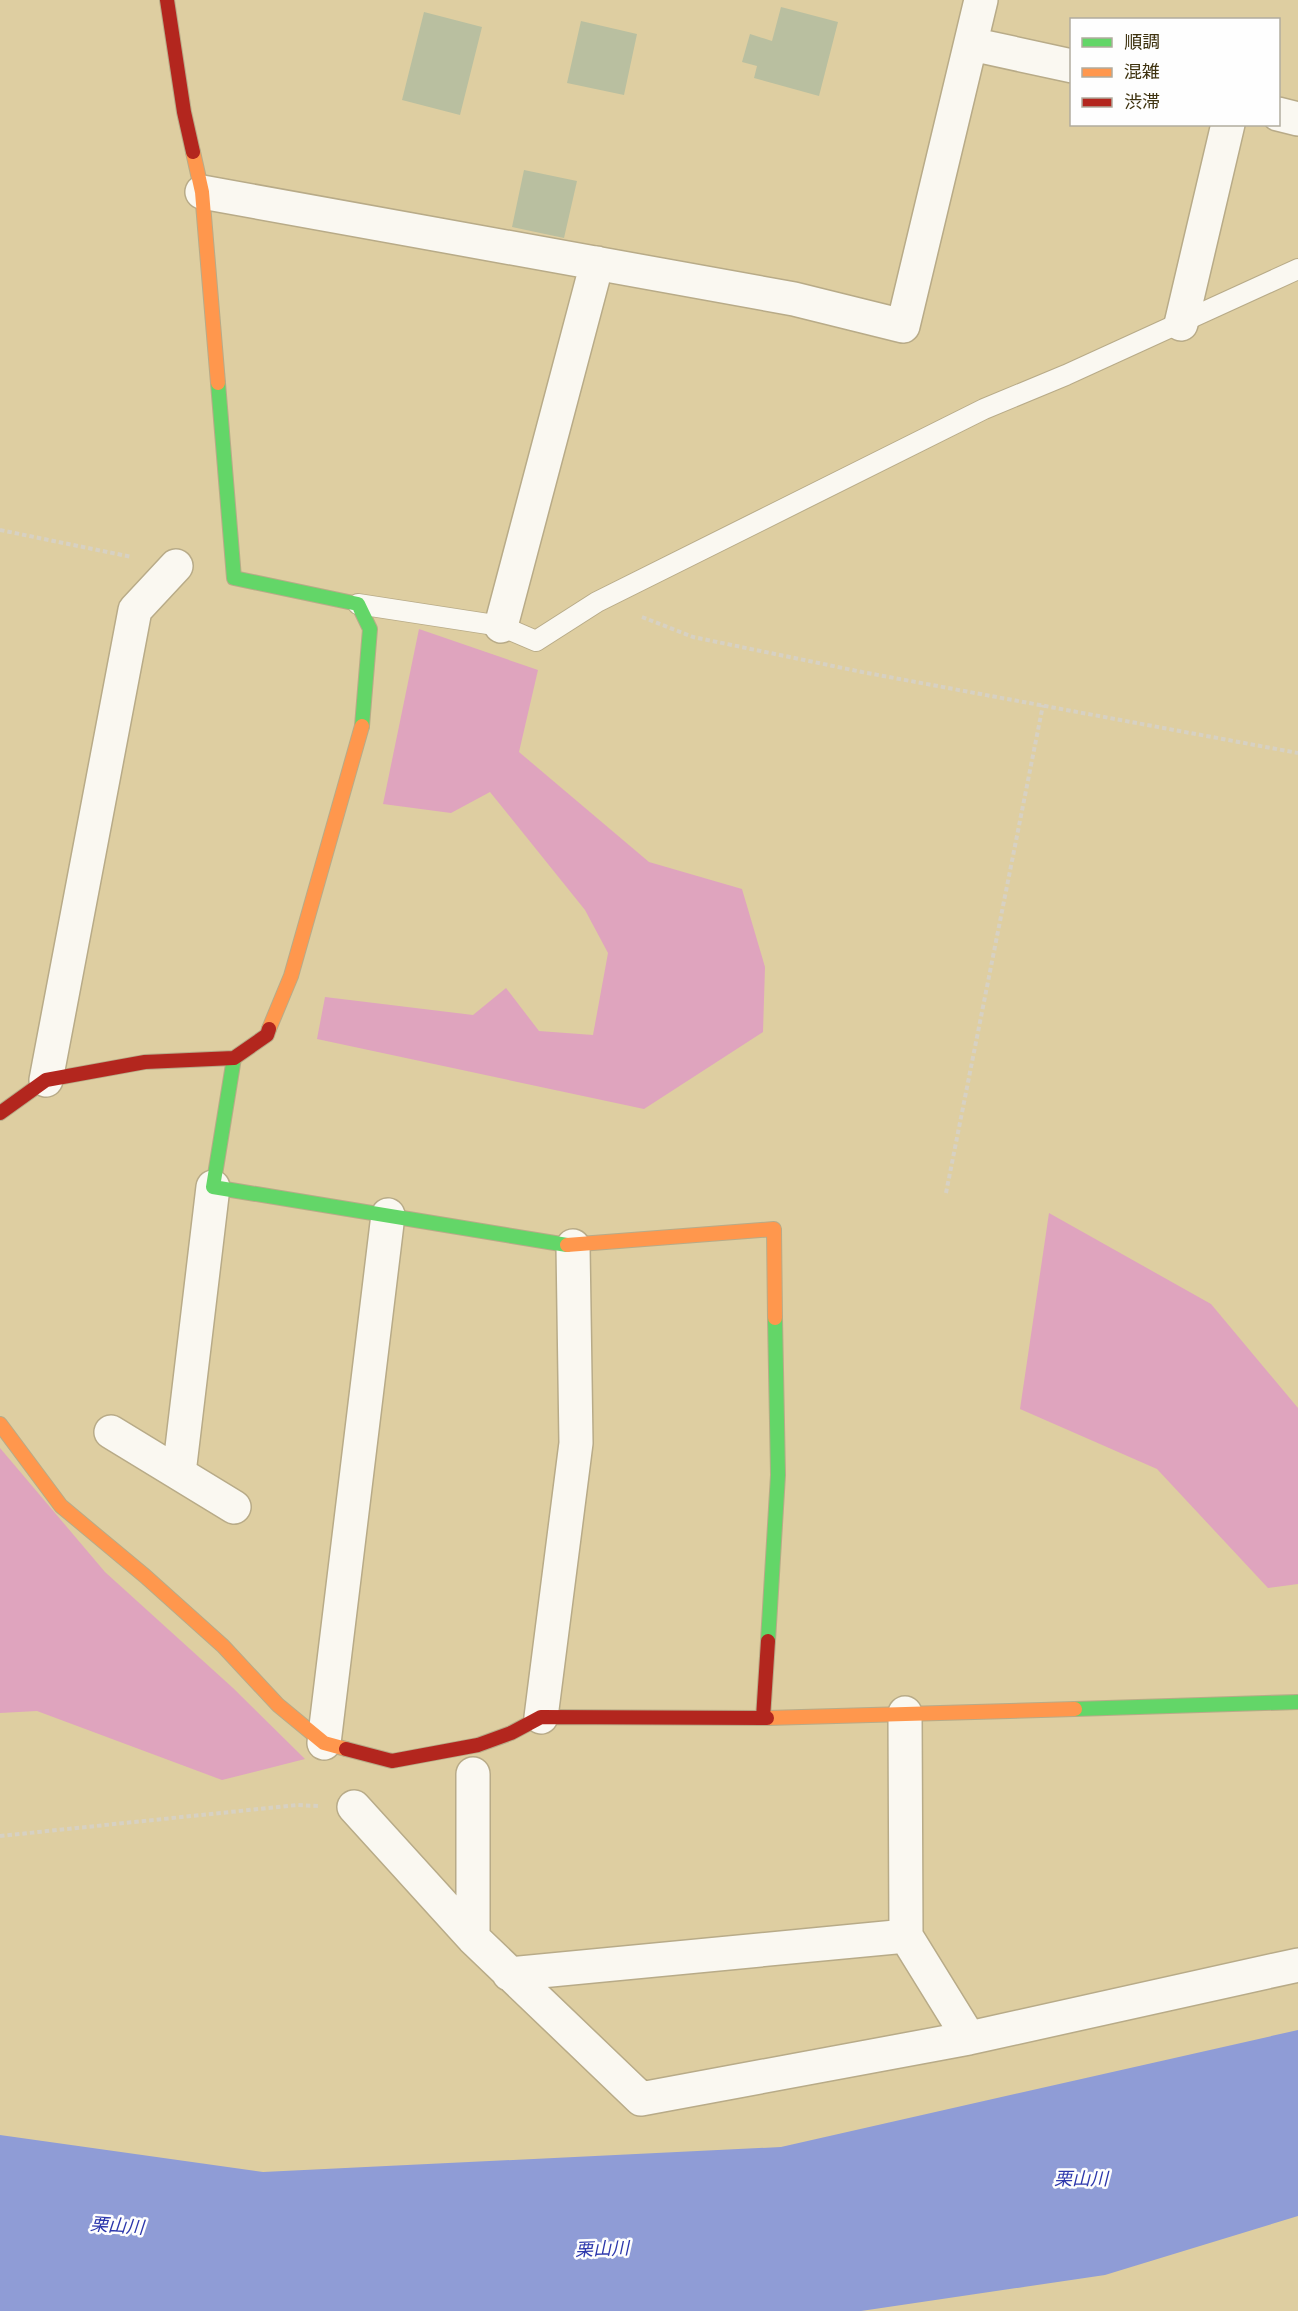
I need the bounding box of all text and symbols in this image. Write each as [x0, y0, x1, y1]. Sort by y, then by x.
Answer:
legend [1070, 18, 1280, 126]
text: 順調 [1124, 30, 1160, 52]
text: 混雑 [1124, 60, 1160, 82]
text: 渋滞 [1124, 90, 1160, 112]
water label: 栗山川 [1054, 2167, 1110, 2189]
water label: 栗山川 [89, 2212, 147, 2238]
water label: 栗山川 [575, 2236, 631, 2260]

